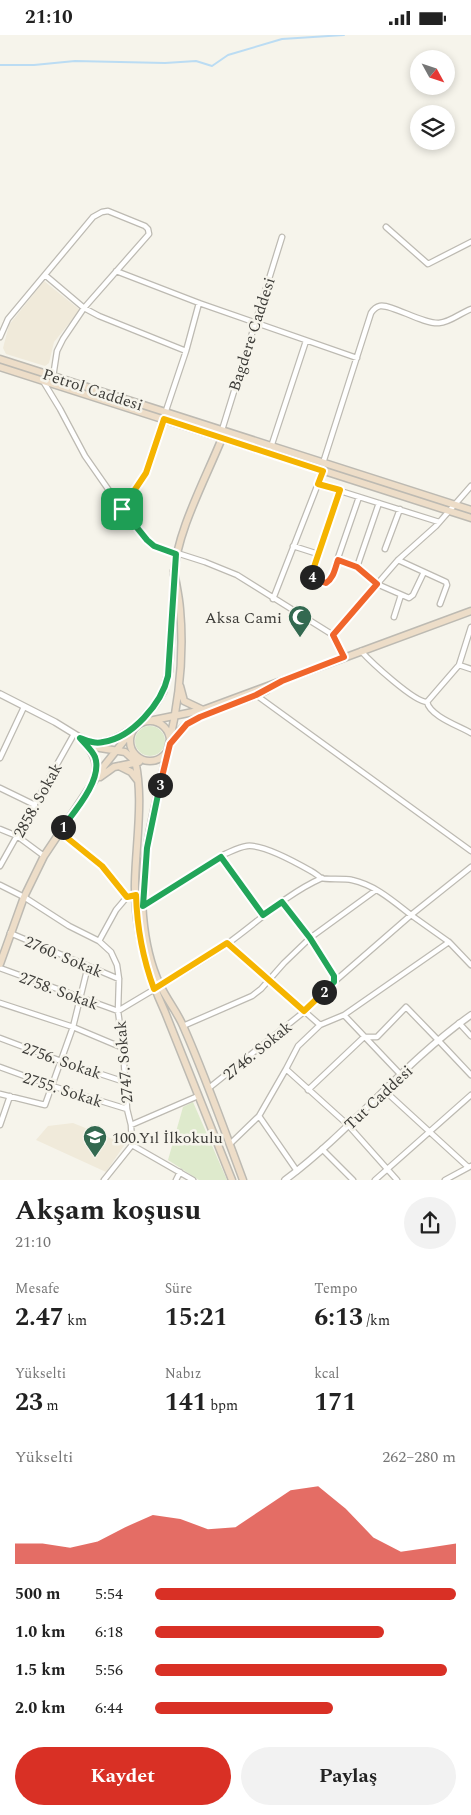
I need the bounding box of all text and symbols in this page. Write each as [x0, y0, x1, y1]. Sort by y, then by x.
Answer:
text: 21:10 [25, 3, 73, 32]
north arrow [410, 50, 455, 95]
map controls [410, 50, 455, 150]
button: layers [410, 105, 455, 150]
street label: Bagdere Caddesi [222, 274, 282, 394]
street label: Petrol Caddesi [39, 362, 146, 417]
pin [101, 488, 143, 530]
icon: arrive [108, 495, 136, 523]
pin: 4 [300, 565, 324, 589]
text: 4 [309, 567, 316, 588]
mosque icon: Aksa Cami [287, 604, 313, 638]
place label: Aksa Cami [205, 606, 282, 630]
street label: 2858. Sokak [7, 758, 68, 843]
pin: 3 [148, 773, 172, 797]
text: 3 [157, 775, 164, 796]
pin: 1 [50, 815, 76, 839]
text: 1 [60, 817, 67, 838]
street label: 2760. Sokak [21, 930, 106, 984]
street label: 2758. Sokak [16, 965, 102, 1016]
pin: 2 [312, 979, 336, 1005]
text: 2 [321, 982, 328, 1003]
street label: 2746. Sokak [218, 1015, 297, 1086]
street label: 2747. Sokak [108, 1020, 140, 1104]
street label: 2756. Sokak [19, 1036, 105, 1086]
street label: Tut Caddesi [339, 1060, 418, 1136]
street label: 2755. Sokak [20, 1066, 106, 1114]
school or university icon: 100.Yıl İlkokulu [82, 1124, 108, 1158]
place label: 100.Yıl İlkokulu [112, 1126, 223, 1150]
text: Akşam koşusu [15, 1189, 201, 1232]
button: share [404, 1197, 456, 1249]
text: 21:10 [15, 1230, 51, 1254]
text: Mesafe [15, 1278, 60, 1299]
text: Süre [165, 1278, 192, 1299]
text: Tempo [314, 1278, 357, 1299]
text: 2.47 [15, 1299, 64, 1337]
text: 15:21 [165, 1299, 227, 1337]
text: 6:13 [314, 1299, 363, 1337]
text: km [64, 1310, 87, 1331]
text: /km [363, 1310, 390, 1331]
text: Yükselti [15, 1363, 66, 1384]
text: Nabız [165, 1363, 201, 1384]
text: kcal [314, 1363, 339, 1384]
text: 23 [15, 1384, 43, 1422]
text: 141 [165, 1384, 207, 1422]
text: 171 [314, 1384, 356, 1422]
text: m [43, 1395, 59, 1416]
text: bpm [207, 1395, 238, 1416]
text: Yükselti [15, 1445, 73, 1469]
text: 262–280 m [382, 1445, 456, 1469]
text: 500 m [15, 1582, 60, 1606]
text: 5:54 [95, 1582, 123, 1606]
text: 1.0 km [15, 1620, 65, 1644]
text: 6:18 [95, 1620, 123, 1644]
text: 1.5 km [15, 1658, 65, 1682]
text: 5:56 [95, 1658, 123, 1682]
text: 2.0 km [15, 1696, 65, 1720]
text: 6:44 [95, 1696, 123, 1720]
button: Kaydet [15, 1747, 231, 1805]
button: Paylaş [241, 1747, 456, 1805]

